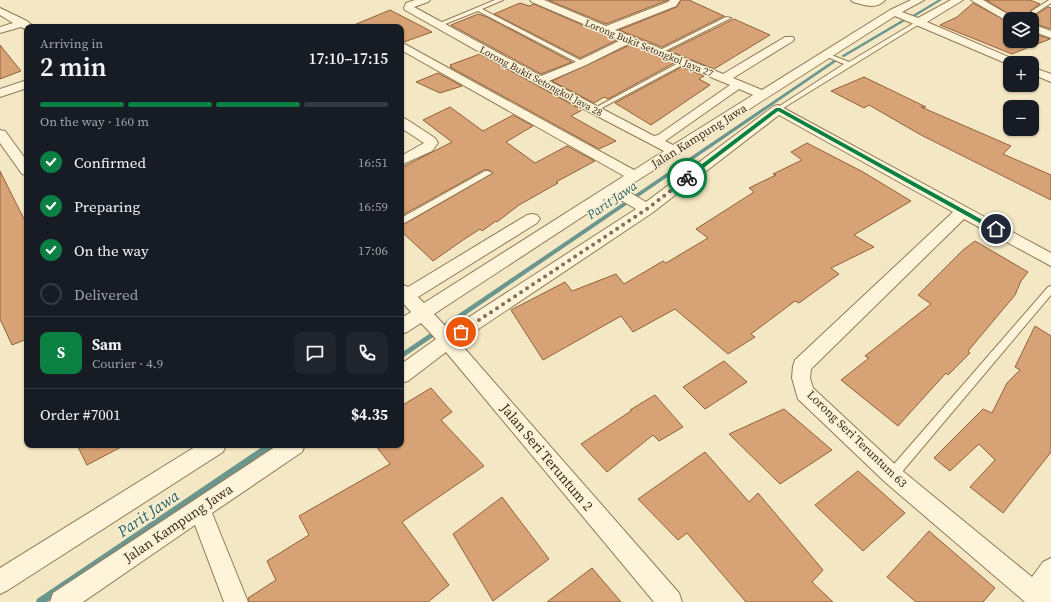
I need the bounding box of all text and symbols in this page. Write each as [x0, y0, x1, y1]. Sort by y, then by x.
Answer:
map controls [1003, 12, 1039, 136]
button: layers [1003, 12, 1039, 48]
street label: Lorong Bukit Setongkol Jaya 27 [583, 16, 715, 80]
text: Arriving in [40, 35, 103, 52]
street label: Lorong Bukit Setongkol Jaya 28 [477, 43, 605, 119]
text: 17:10–17:15 [309, 48, 388, 69]
text: 2 min [40, 49, 107, 85]
button: + [1003, 56, 1039, 92]
street label: Jalan Kampung Jawa [647, 100, 751, 172]
button: − [1003, 100, 1039, 136]
text: On the way · 160 m [40, 113, 149, 130]
icon: check [40, 151, 62, 173]
text: Confirmed [74, 152, 146, 173]
text: 16:51 [358, 154, 388, 171]
courier [667, 158, 707, 198]
icon: bike [676, 167, 698, 189]
water label: Parit Jawa [583, 177, 641, 224]
icon: check [40, 195, 62, 217]
text: Preparing [74, 196, 140, 217]
text: 16:59 [358, 198, 388, 215]
pin [979, 212, 1013, 246]
icon: home [985, 218, 1007, 240]
icon: check [40, 239, 62, 261]
text: On the way [74, 240, 149, 261]
text: 17:06 [358, 242, 388, 259]
text: Delivered [74, 284, 138, 305]
pin [444, 315, 478, 349]
icon: bag [450, 321, 472, 343]
button: chat [294, 332, 336, 374]
button: phone [346, 332, 388, 374]
text: Sam [92, 334, 122, 355]
text: S [57, 342, 65, 363]
text: Courier · 4.9 [92, 355, 163, 372]
street label: Lorong Seri Teruntum 63 [803, 387, 911, 491]
street label: Jalan Seri Teruntum 2 [495, 398, 598, 515]
text: Order #7001 [40, 404, 121, 425]
text: $4.35 [351, 404, 388, 425]
street label: Jalan Kampung Jawa [119, 478, 237, 568]
water label: Parit Jawa [112, 484, 184, 542]

